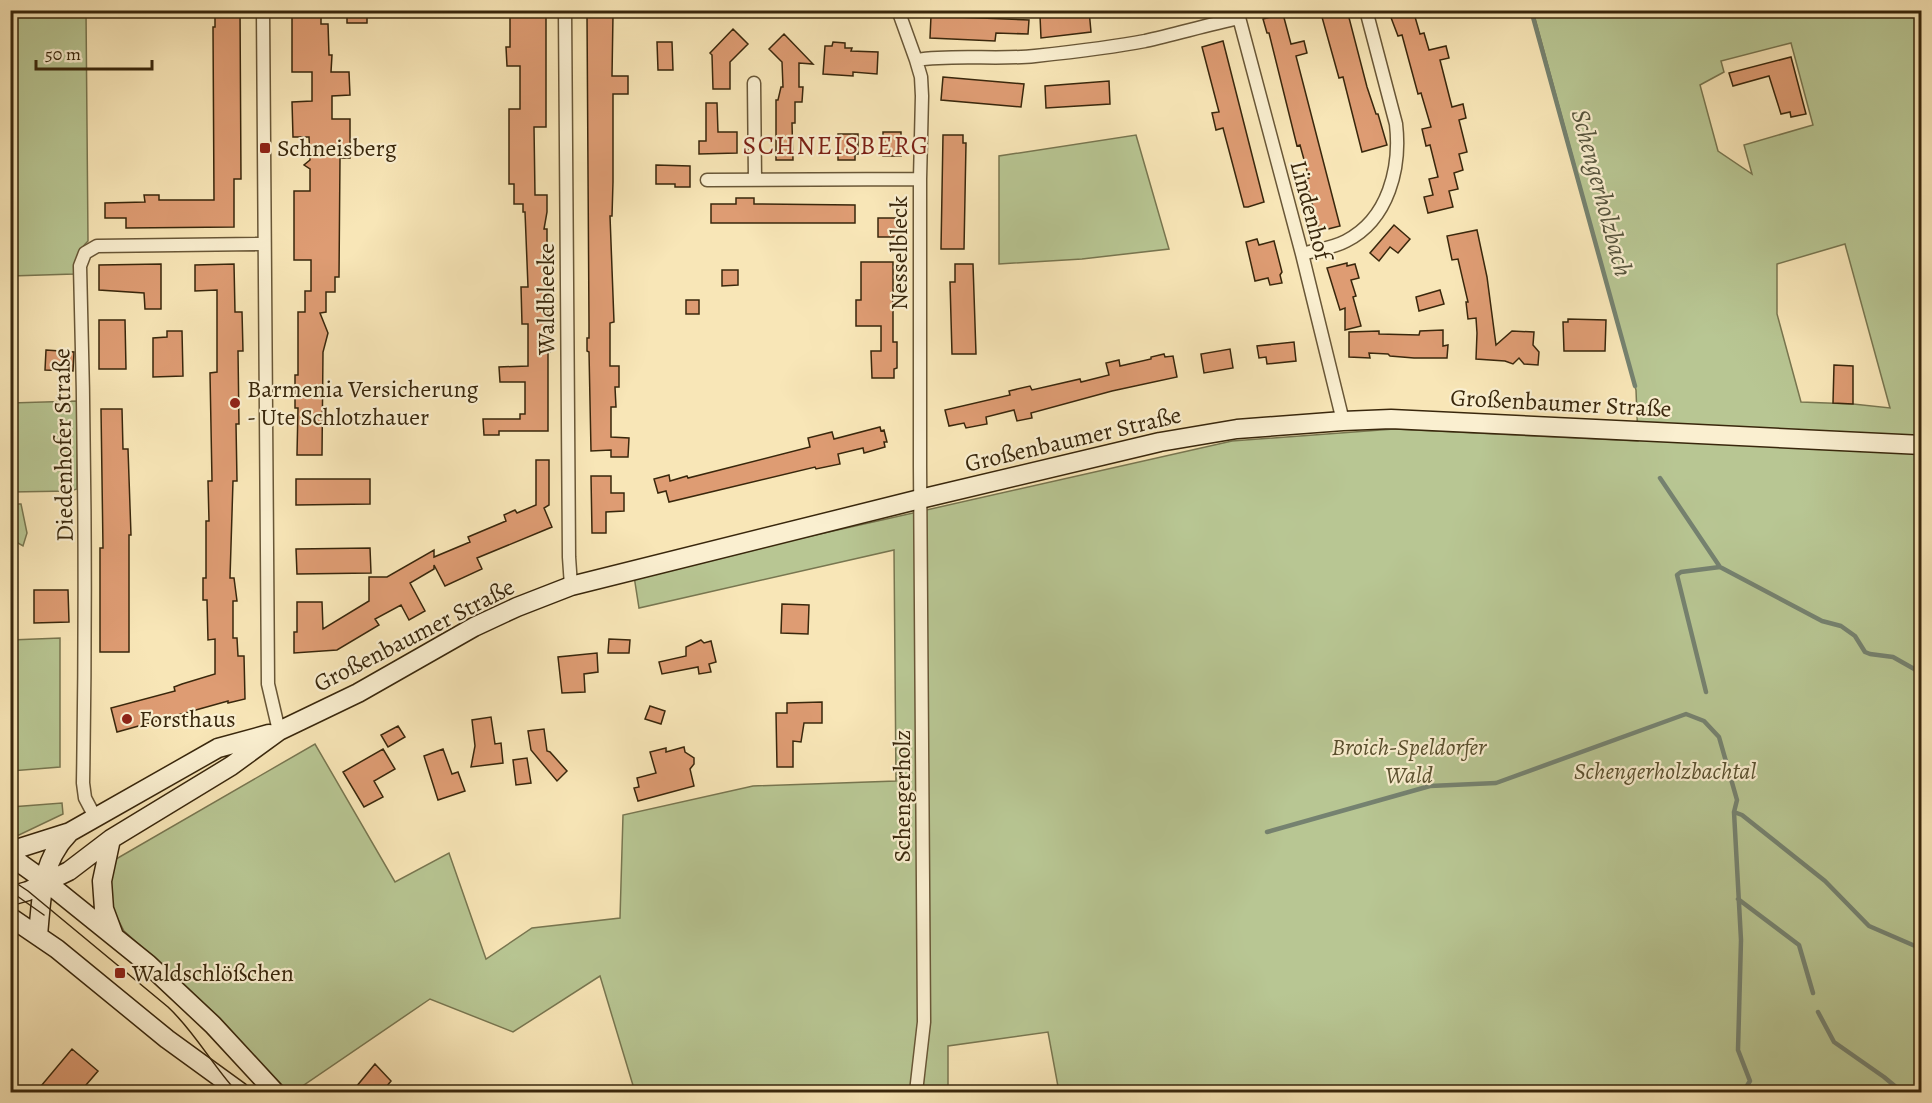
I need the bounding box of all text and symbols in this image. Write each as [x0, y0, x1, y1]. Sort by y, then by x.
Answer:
scale bar [36, 33, 152, 71]
text: 50 m [45, 42, 81, 66]
water label: Schengerholzbach [1563, 105, 1641, 281]
district label: SCHNEISBERG [742, 128, 930, 163]
place label: Schneisberg [277, 132, 397, 164]
marker: Schneisberg [258, 141, 272, 155]
street label: Lindenhof [1282, 157, 1340, 266]
street label: Nesselbleck [883, 196, 915, 310]
street label: Waldbleeke [530, 243, 562, 356]
street label: Diedenhofer Straße [45, 348, 81, 542]
place label: Barmenia Versicherung - Ute Schlotzhauer [247, 373, 479, 433]
street label: Großenbaumer Straße [1450, 381, 1672, 425]
marker: Barmenia Versicherung - Ute Schlotzhauer [228, 396, 242, 410]
street label: Großenbaumer Straße [962, 399, 1184, 479]
street label: Großenbaumer Straße [308, 571, 520, 699]
place label: Forsthaus [139, 703, 236, 735]
marker: Forsthaus [120, 712, 134, 726]
street label: Schengerholz [886, 730, 918, 862]
park label: Broich-Speldorfer Wald [1332, 731, 1487, 791]
park label: Schengerholzbachtal [1574, 755, 1756, 787]
place label: Waldschlößchen [131, 957, 294, 989]
marker: Waldschlößchen [113, 966, 127, 980]

